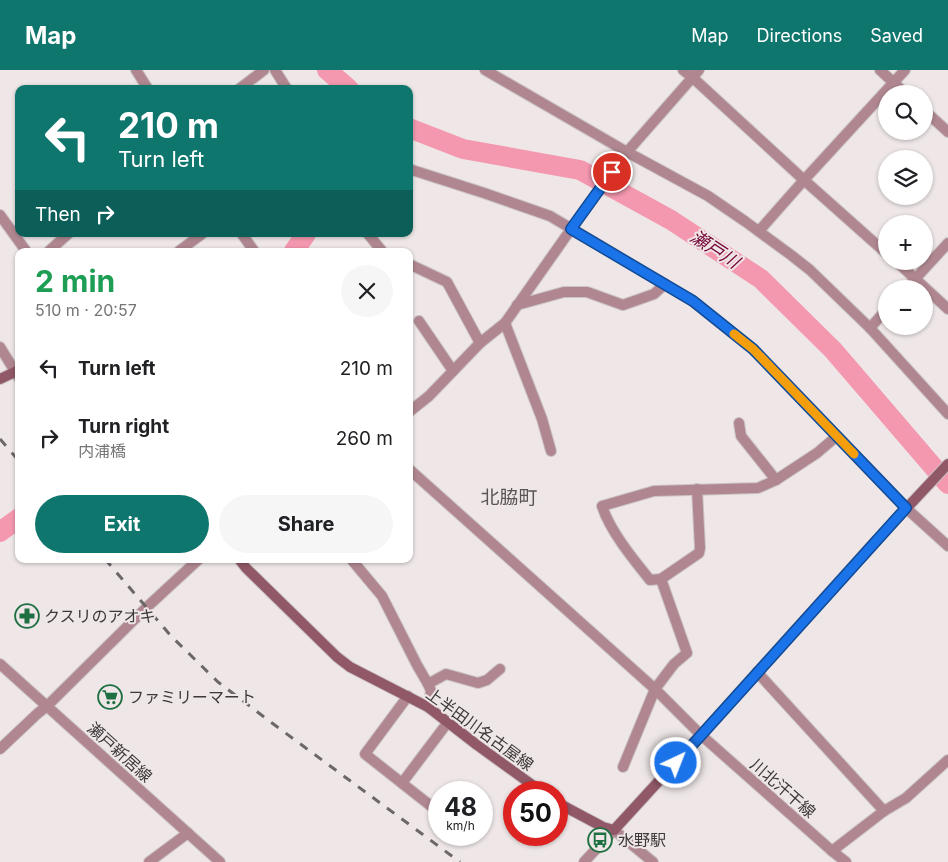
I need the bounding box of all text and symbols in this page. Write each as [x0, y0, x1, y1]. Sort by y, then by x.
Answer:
text: Map [25, 21, 76, 50]
text: Map [691, 25, 729, 46]
text: Directions [757, 25, 842, 46]
text: Saved [870, 25, 923, 46]
map controls [878, 85, 933, 335]
button: search [878, 85, 933, 140]
text: 210 m [118, 104, 219, 146]
icon: left [35, 105, 100, 170]
text: Turn left [118, 146, 204, 172]
button: layers [878, 150, 933, 205]
pin [591, 151, 633, 193]
icon: arrive [598, 158, 626, 186]
icon: right [91, 200, 119, 228]
text: Then [35, 203, 81, 226]
button: + [878, 215, 933, 270]
water label: 瀬戸川 [687, 225, 745, 274]
text: 2 min [35, 263, 115, 299]
button: close [341, 265, 393, 317]
button: − [878, 280, 933, 335]
text: 510 m · 20:57 [35, 300, 137, 320]
icon: left [35, 354, 63, 382]
text: Turn left [78, 357, 156, 380]
text: 210 m [340, 357, 393, 380]
text: Turn right [78, 415, 169, 438]
icon: right [35, 424, 63, 452]
text: 260 m [336, 427, 393, 450]
text: 内浦橋 [78, 441, 126, 461]
district label: 北脇町 [480, 486, 538, 509]
button: Exit [35, 495, 209, 553]
button: Share [219, 495, 393, 553]
pharmacy icon: クスリのアオキ [14, 603, 40, 629]
place label: クスリのアオキ [44, 606, 156, 626]
street label: 上半田川名古屋線 [422, 683, 538, 775]
supermarket icon: ファミリーマート [97, 684, 123, 710]
place label: ファミリーマート [128, 687, 256, 707]
street label: 瀬戸新居線 [84, 718, 156, 786]
position arrow [649, 736, 701, 788]
street label: 川北汗干線 [746, 754, 820, 822]
speed limit sign: 50 [503, 781, 568, 846]
text: 48 [444, 792, 477, 822]
text: km/h [446, 818, 475, 833]
bus stop icon: 水野駅 [587, 827, 613, 853]
place label: 水野駅 [618, 830, 666, 850]

